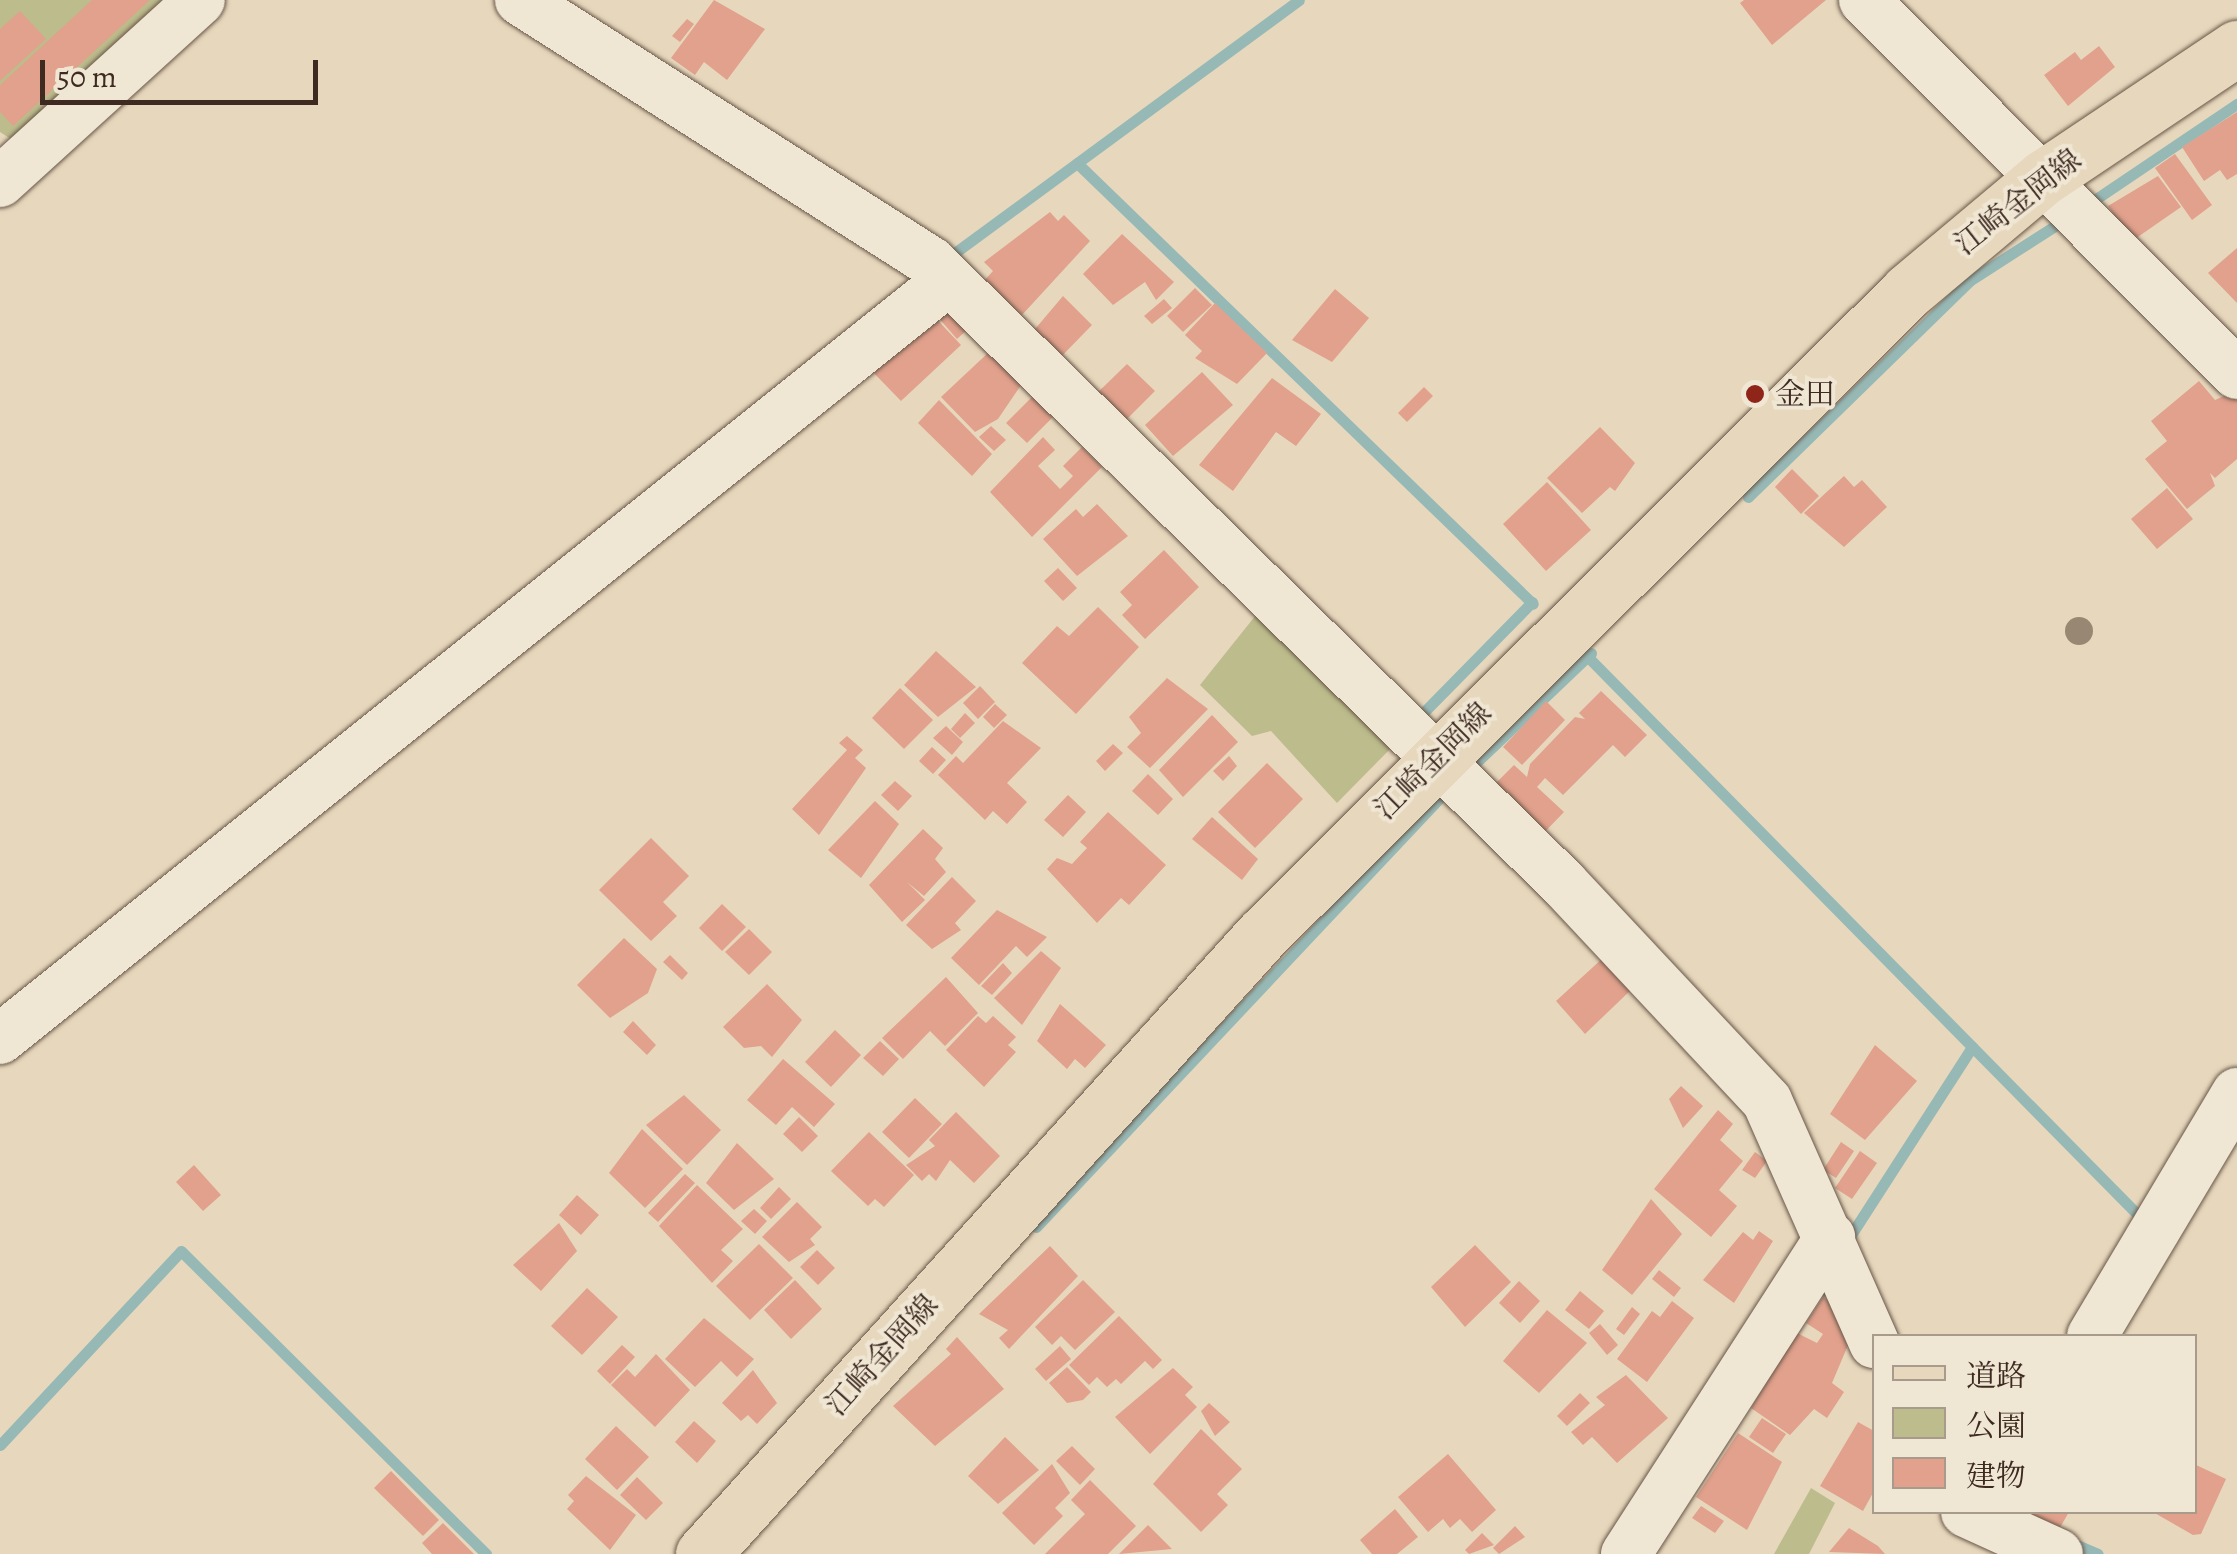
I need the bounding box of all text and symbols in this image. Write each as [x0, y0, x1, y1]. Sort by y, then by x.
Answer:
scale bar [45, 40, 322, 102]
text: 50 m [57, 57, 117, 97]
street label: 江崎金岡線 [1948, 142, 2088, 262]
place label: 金田 [1775, 376, 1835, 412]
marker: 金田 [1744, 383, 1766, 405]
street label: 江崎金岡線 [1367, 695, 1499, 827]
street label: 江崎金岡線 [818, 1287, 946, 1423]
legend [1872, 1334, 2197, 1514]
text: 道路 [1966, 1356, 2026, 1396]
text: 公園 [1966, 1406, 2026, 1446]
text: 建物 [1966, 1456, 2026, 1496]

